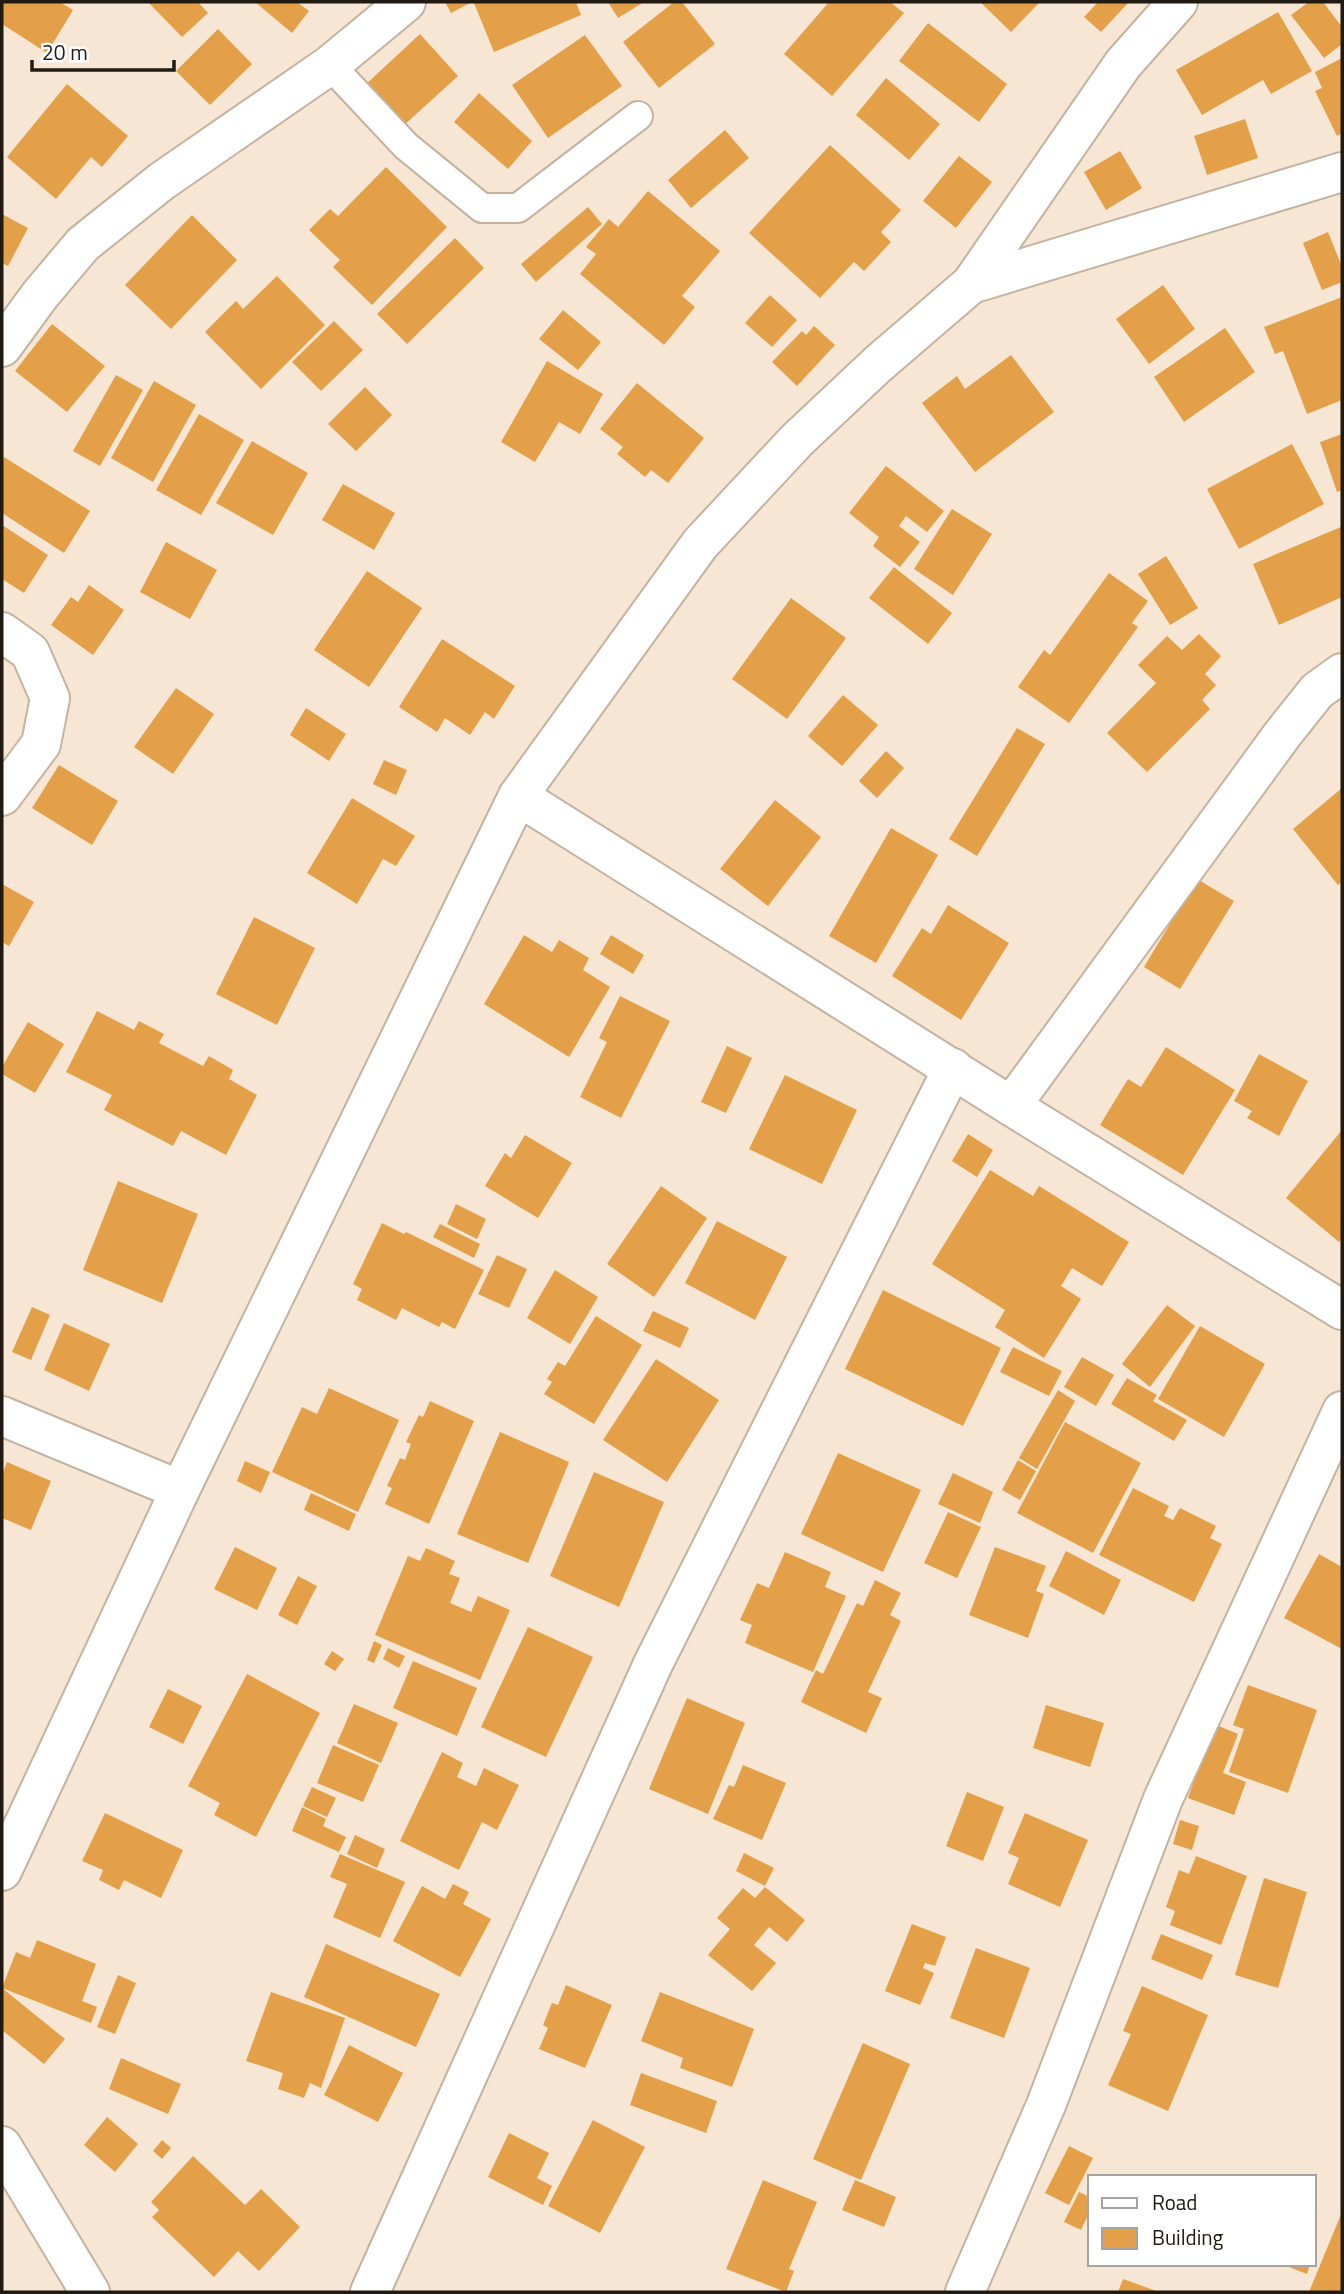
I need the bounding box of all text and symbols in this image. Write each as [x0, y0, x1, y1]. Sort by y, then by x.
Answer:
scale bar [32, 28, 173, 72]
text: 20 m [42, 36, 88, 68]
legend [1088, 2175, 1316, 2266]
text: Road [1152, 2186, 1197, 2218]
text: Building [1152, 2221, 1224, 2253]

